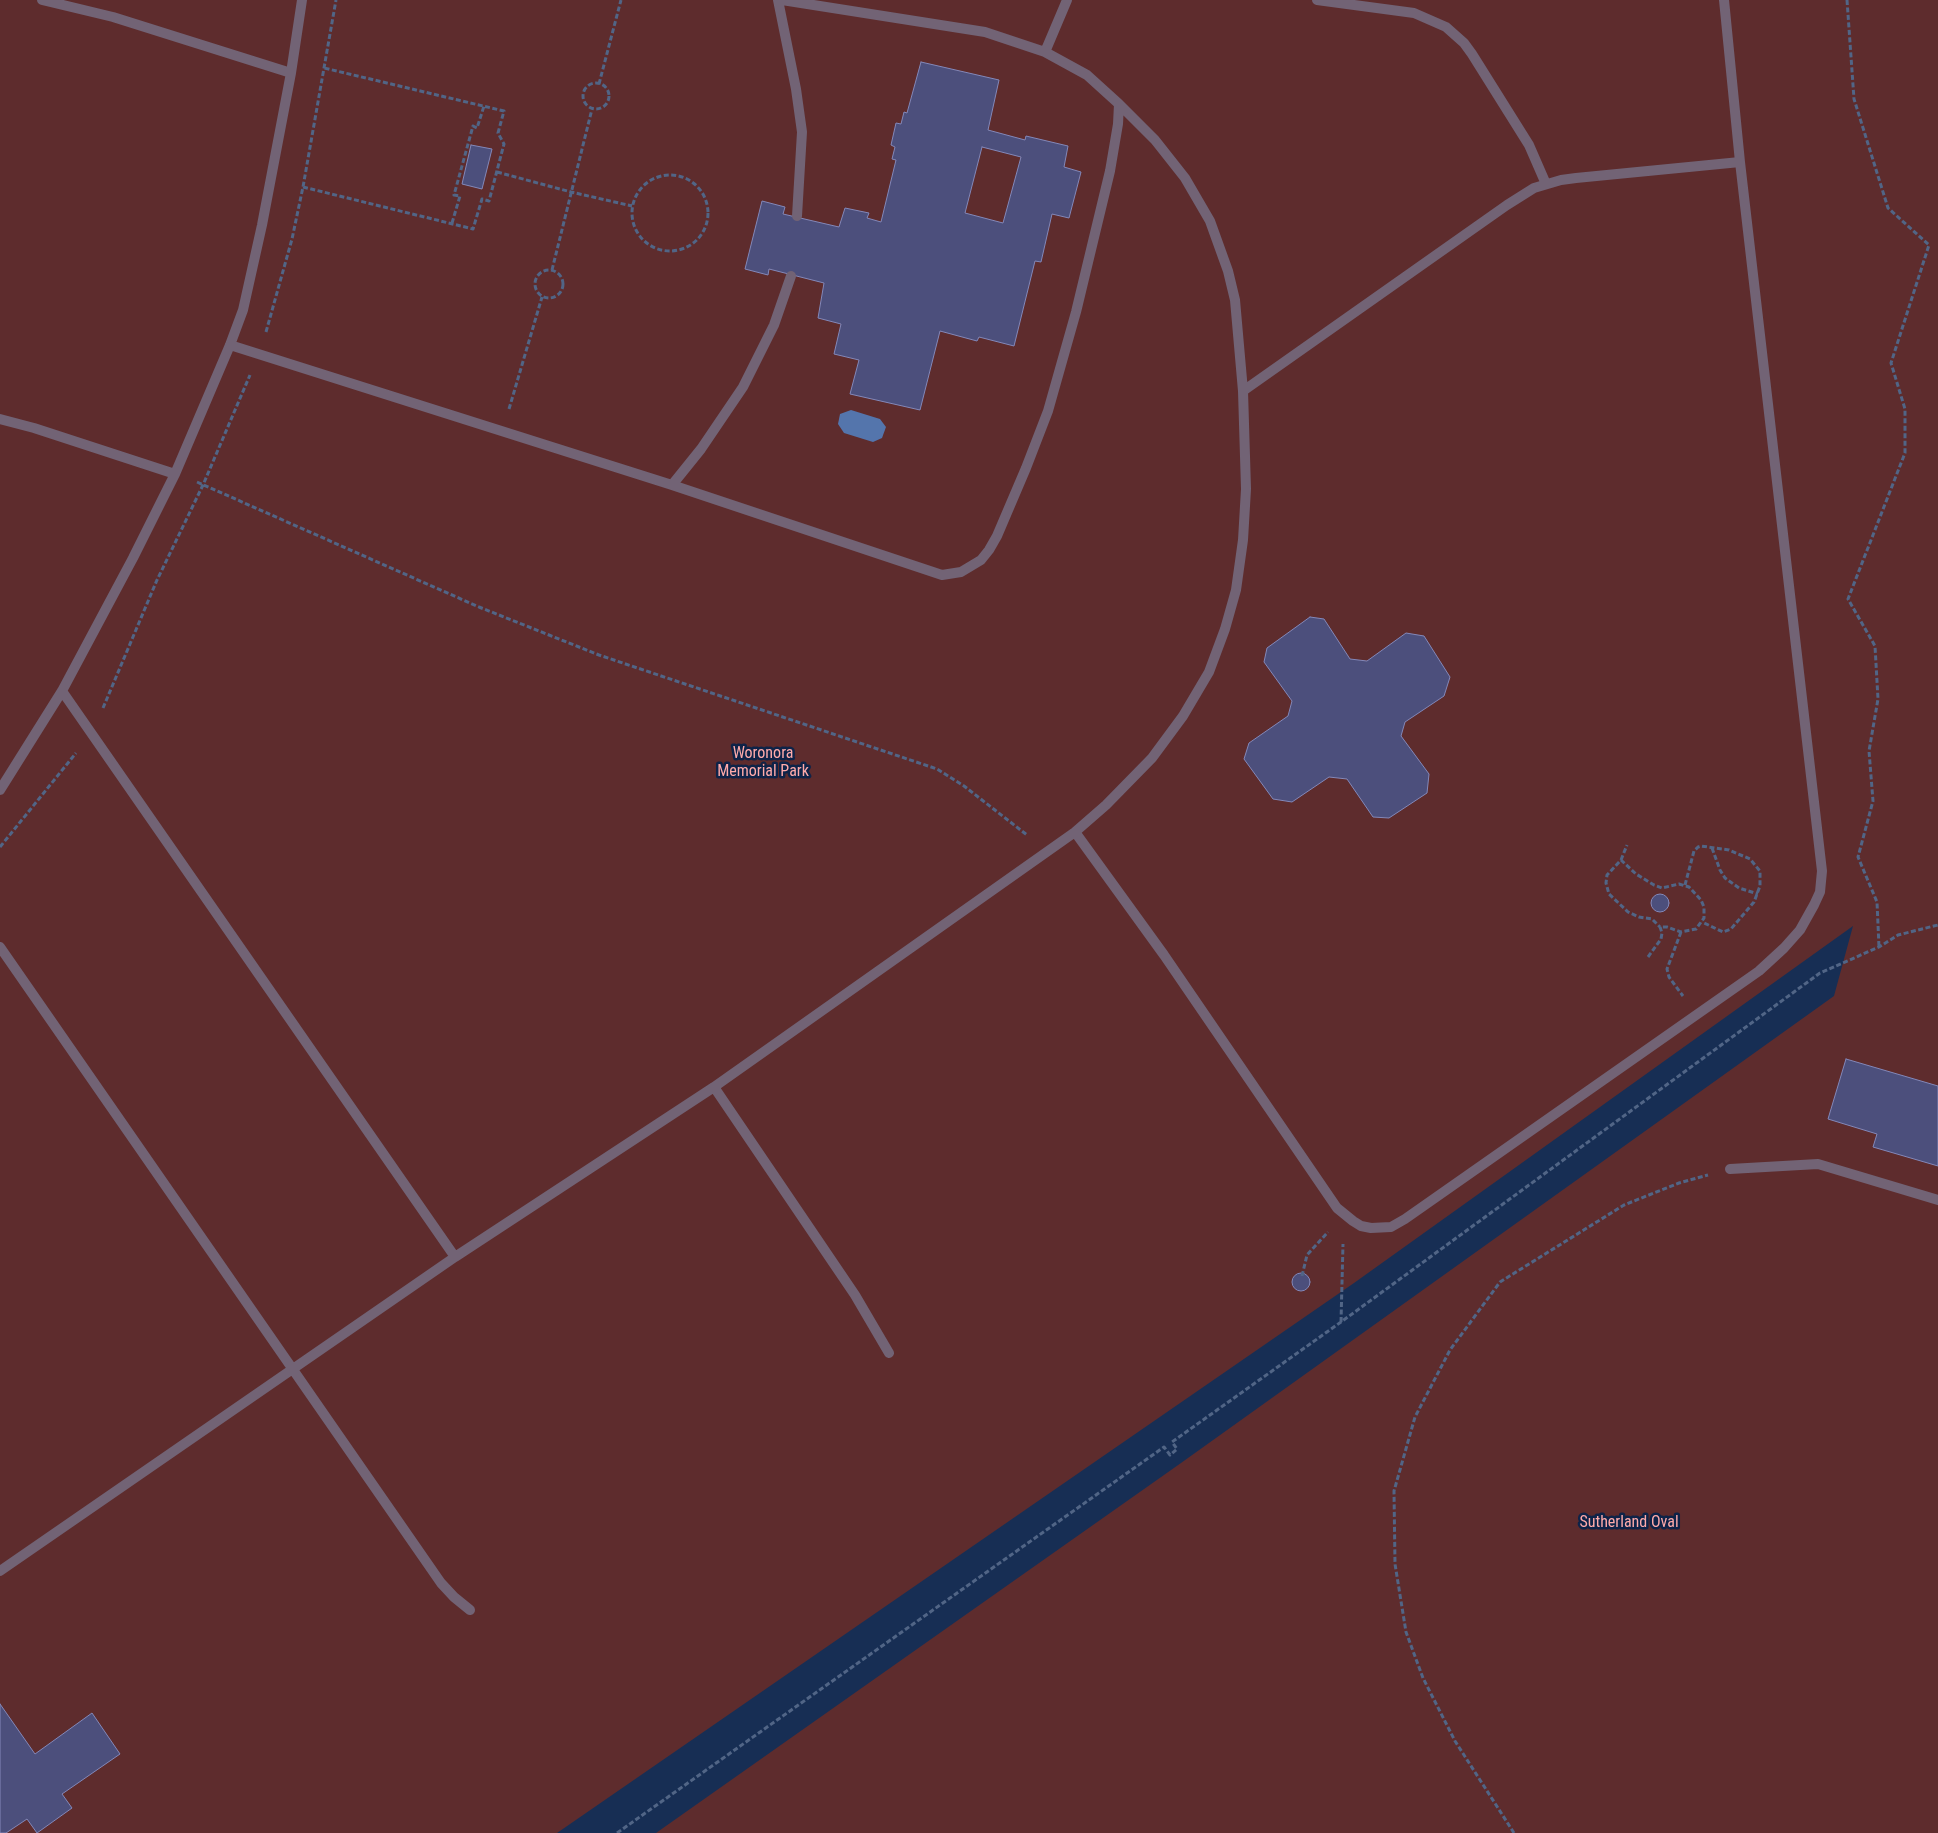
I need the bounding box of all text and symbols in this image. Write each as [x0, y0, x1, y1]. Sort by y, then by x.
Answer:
park label: Woronora Memorial Park [717, 744, 809, 782]
park label: Sutherland Oval [1579, 1513, 1679, 1533]

